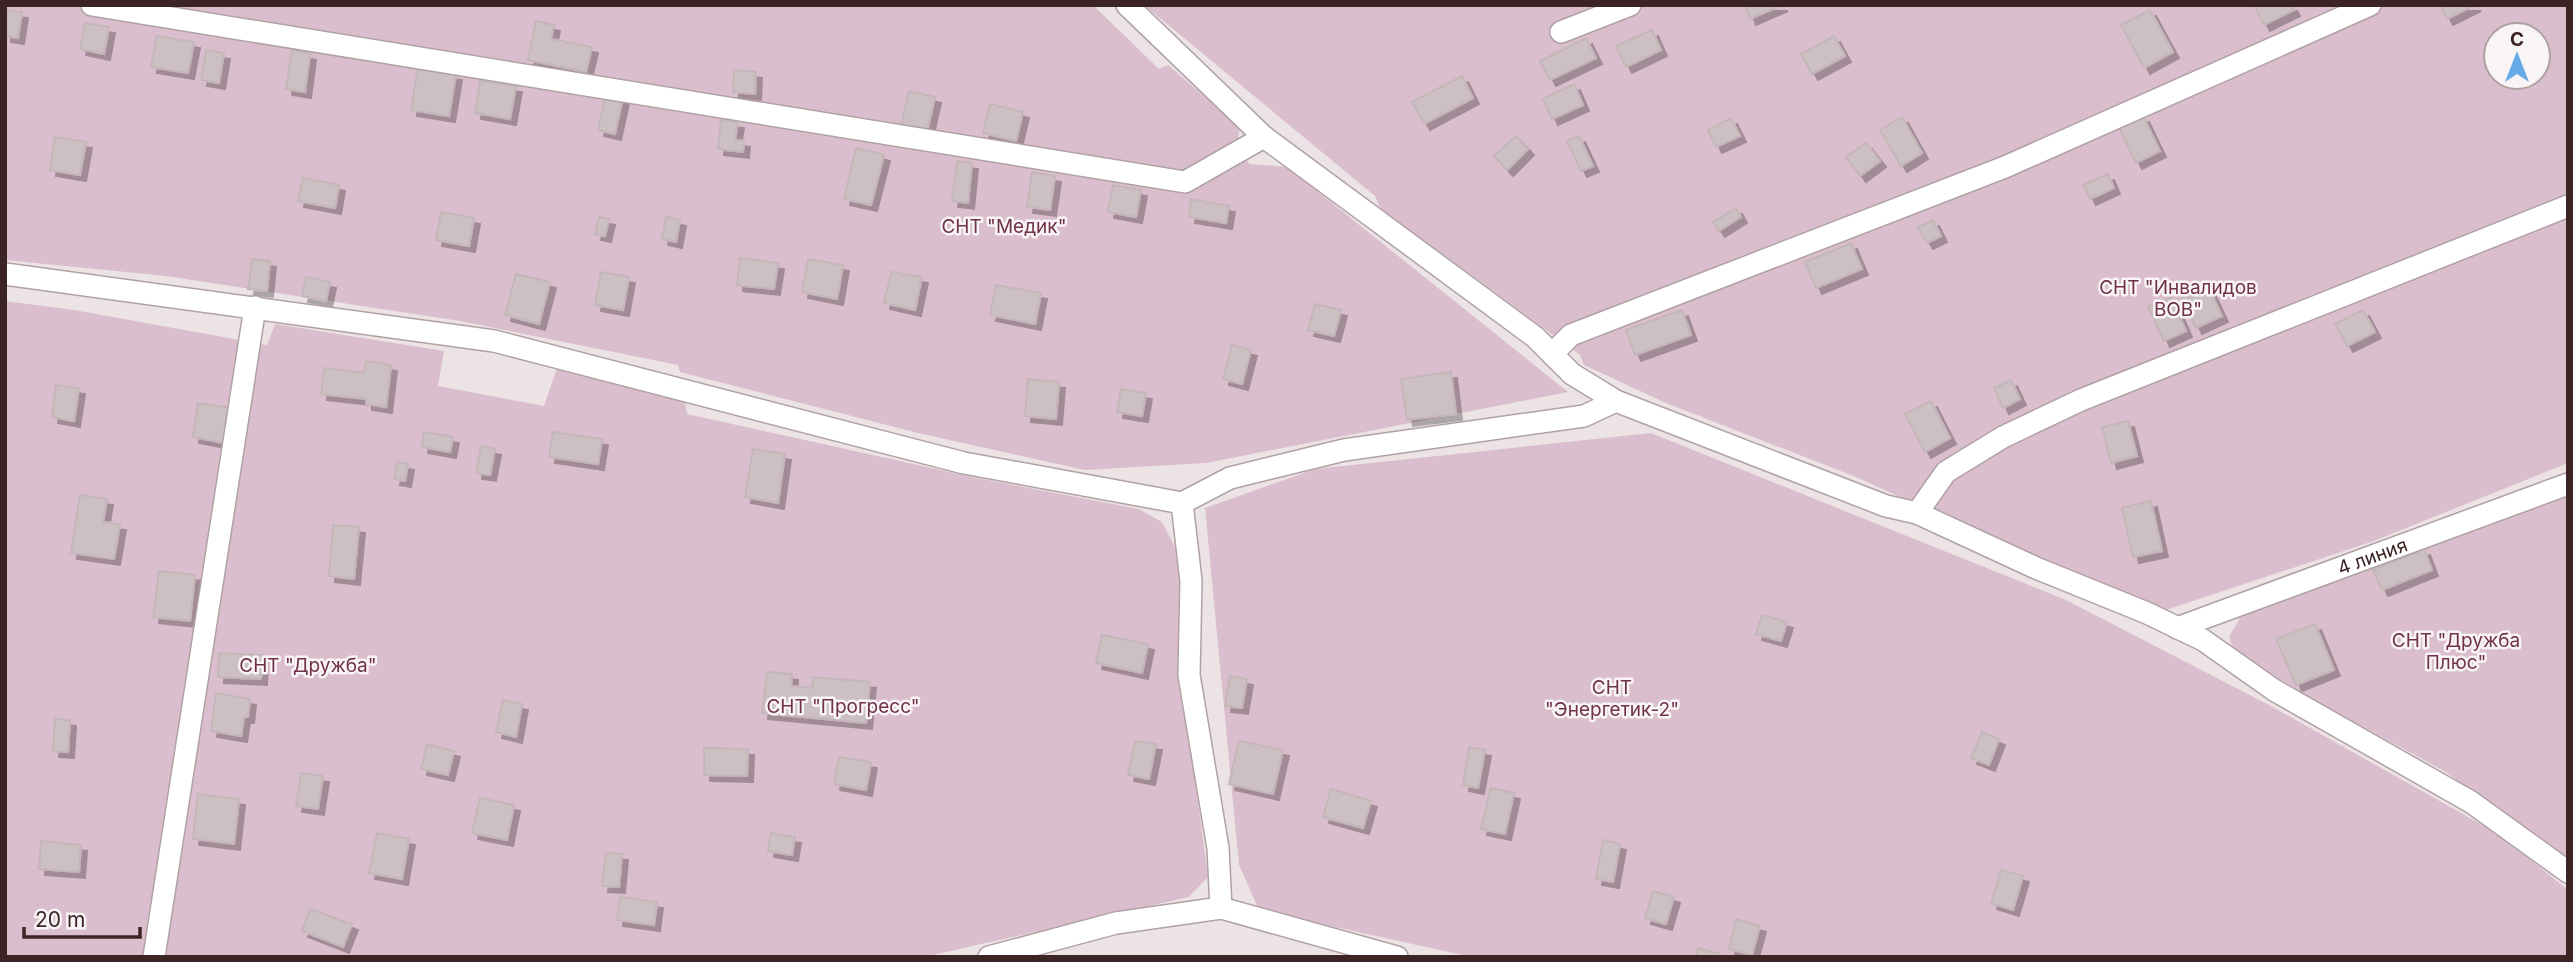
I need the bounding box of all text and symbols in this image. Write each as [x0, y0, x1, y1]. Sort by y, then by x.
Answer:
north arrow [2482, 21, 2552, 91]
text: С [2510, 28, 2524, 51]
park label: СНТ "Медик" [941, 215, 1067, 238]
park label: СНТ "Инвалидов ВОВ" [2099, 276, 2257, 321]
street label: 4 линия [2334, 533, 2411, 580]
park label: СНТ "Дружба Плюс" [2392, 629, 2520, 674]
park label: СНТ "Дружба" [239, 654, 377, 677]
park label: СНТ "Энергетик-2" [1545, 676, 1679, 721]
park label: СНТ "Прогресс" [766, 695, 920, 718]
scale bar [24, 895, 140, 939]
text: 20 m [35, 907, 85, 932]

